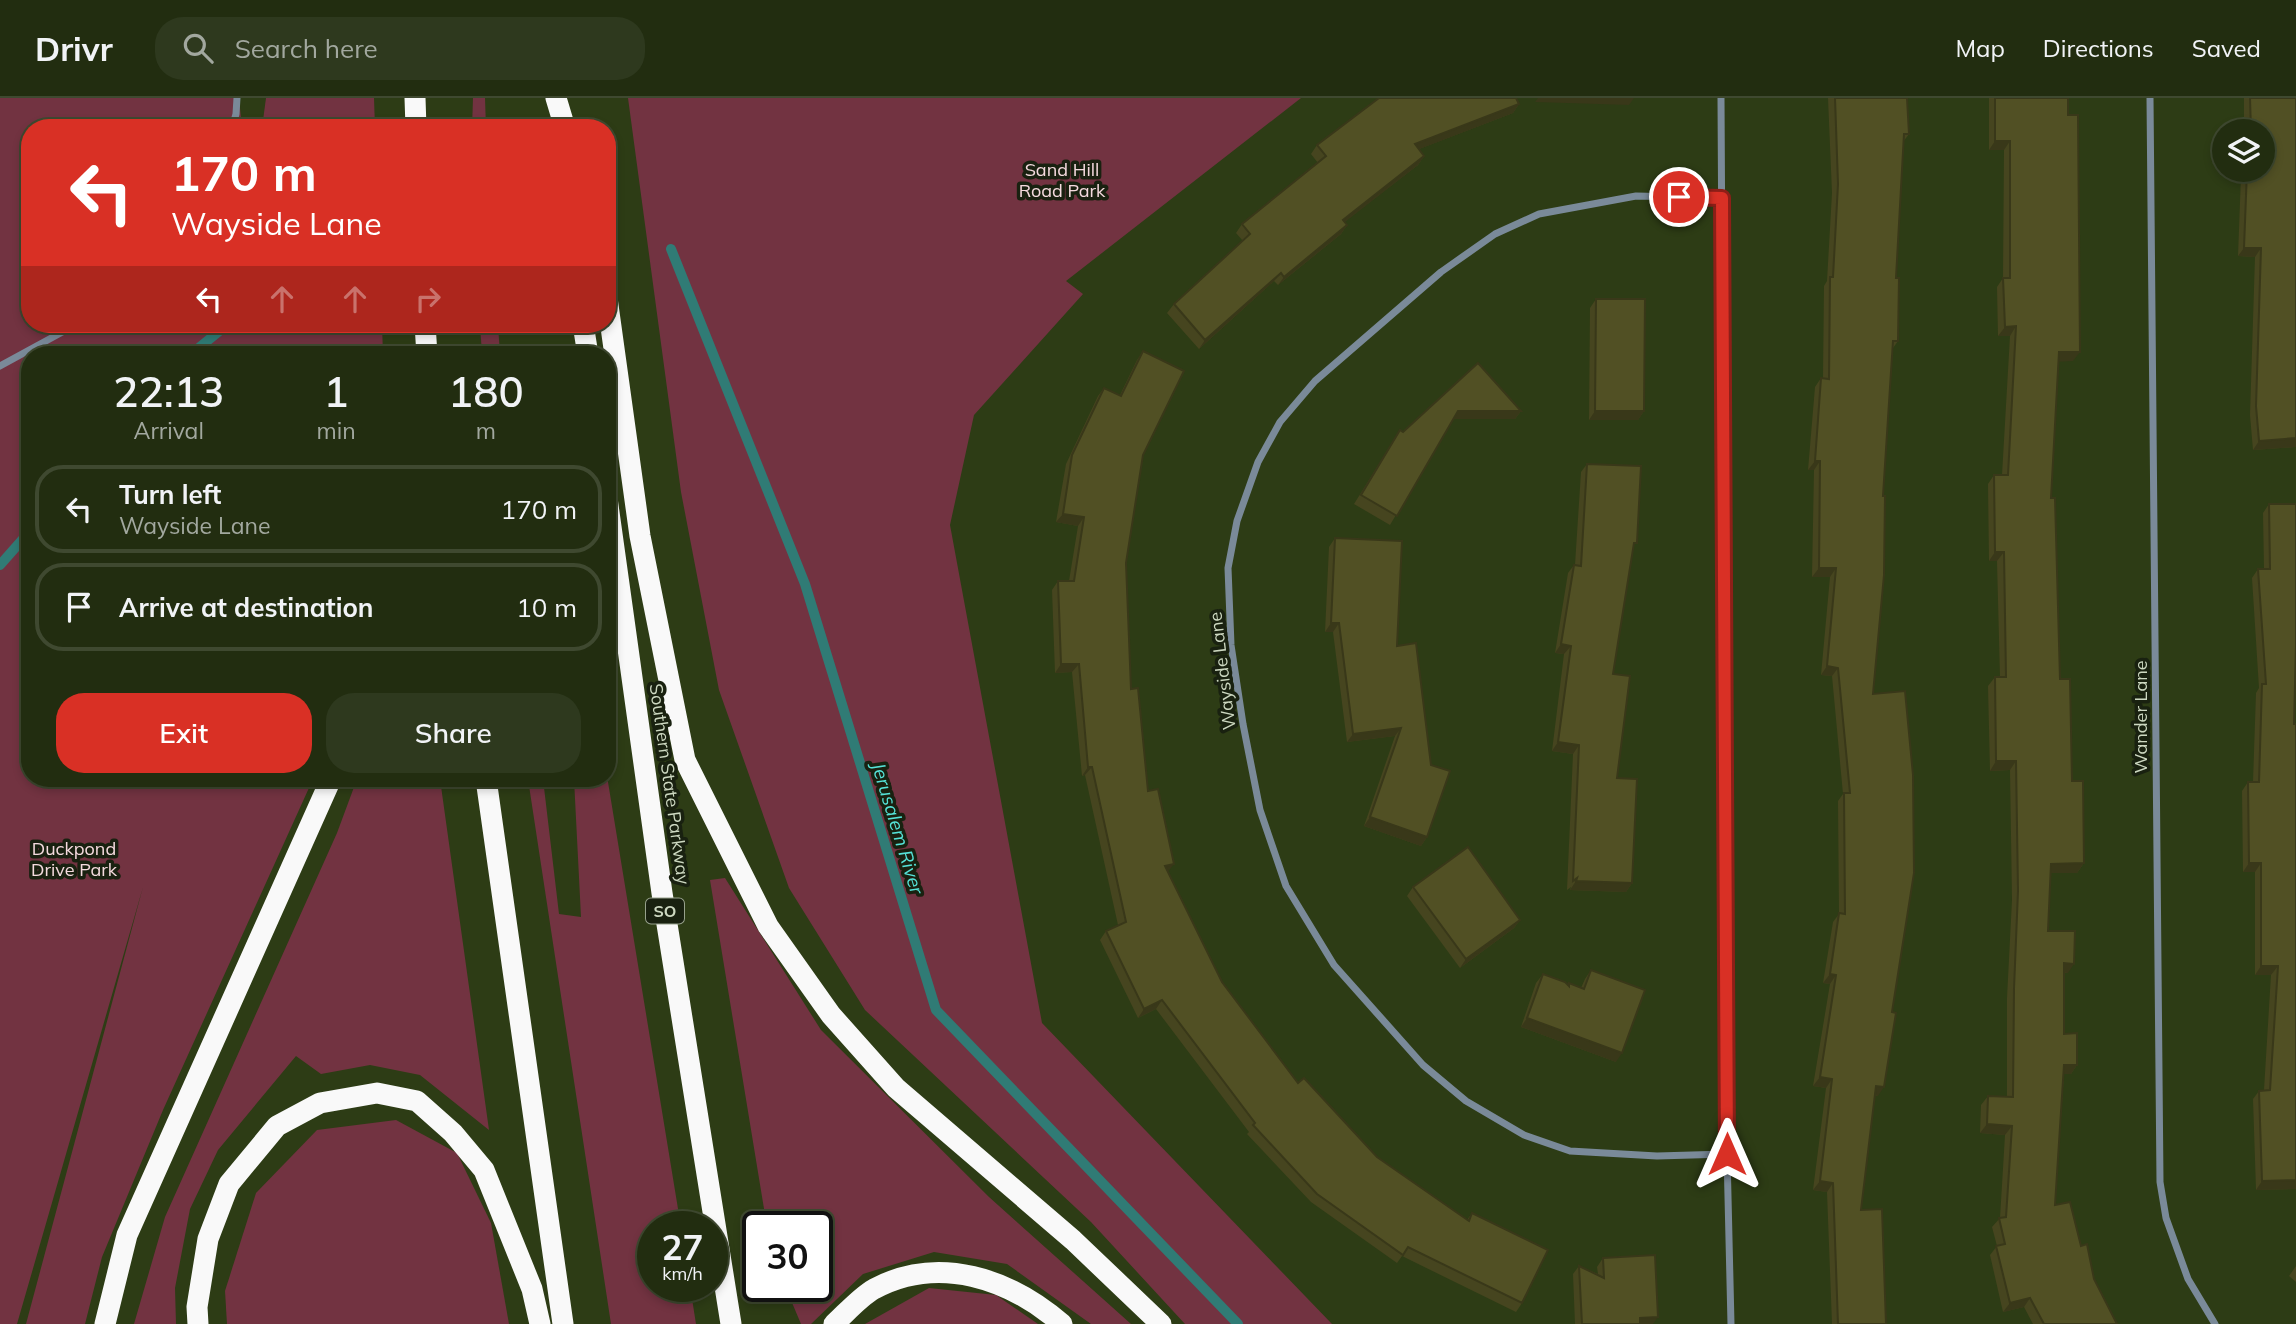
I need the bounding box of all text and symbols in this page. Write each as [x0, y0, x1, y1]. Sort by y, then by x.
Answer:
search box [155, 17, 645, 80]
text: Drivr [35, 28, 113, 69]
icon: search [179, 29, 217, 67]
text: Search here [235, 32, 378, 65]
text: Map [1955, 33, 2005, 63]
text: Directions [2043, 33, 2154, 63]
text: Saved [2192, 33, 2261, 63]
map controls [2212, 119, 2275, 182]
button: layers [2212, 119, 2275, 182]
text: 170 m [171, 142, 317, 203]
icon: left [56, 147, 147, 238]
park label: Sand Hill Road Park [1019, 158, 1106, 202]
pin [1649, 167, 1709, 227]
icon: arrive [1660, 178, 1698, 216]
text: Wayside Lane [171, 203, 382, 243]
icon: left [190, 280, 228, 318]
icon: ahead [263, 280, 301, 318]
icon: ahead [336, 280, 374, 318]
icon: right [409, 280, 447, 318]
text: 22:13 [113, 365, 224, 418]
text: 1 [323, 365, 349, 418]
text: 180 [448, 365, 524, 418]
text: Arrival [134, 416, 204, 445]
text: min [316, 416, 356, 445]
text: m [476, 416, 496, 445]
text: Turn left [119, 478, 221, 511]
icon: left [60, 490, 98, 528]
text: 170 m [501, 493, 577, 526]
text: Wayside Lane [119, 511, 270, 540]
icon: arrive [60, 588, 98, 626]
text: Arrive at destination [119, 591, 374, 624]
text: 10 m [516, 591, 577, 624]
street label: Wayside Lane [1203, 611, 1241, 731]
street label: Wander Lane [2129, 660, 2152, 774]
street label: Southern State Parkway [645, 682, 696, 886]
button: Exit [56, 693, 312, 773]
button: Share [326, 693, 581, 773]
water label: Jerusalem River [866, 757, 930, 898]
park label: Duckpond Drive Park [31, 837, 118, 881]
road number: SO [646, 898, 684, 924]
position arrow [1690, 1117, 1764, 1191]
speed limit sign: 30 [742, 1211, 833, 1302]
text: 27 [661, 1225, 704, 1269]
text: km/h [662, 1262, 703, 1285]

